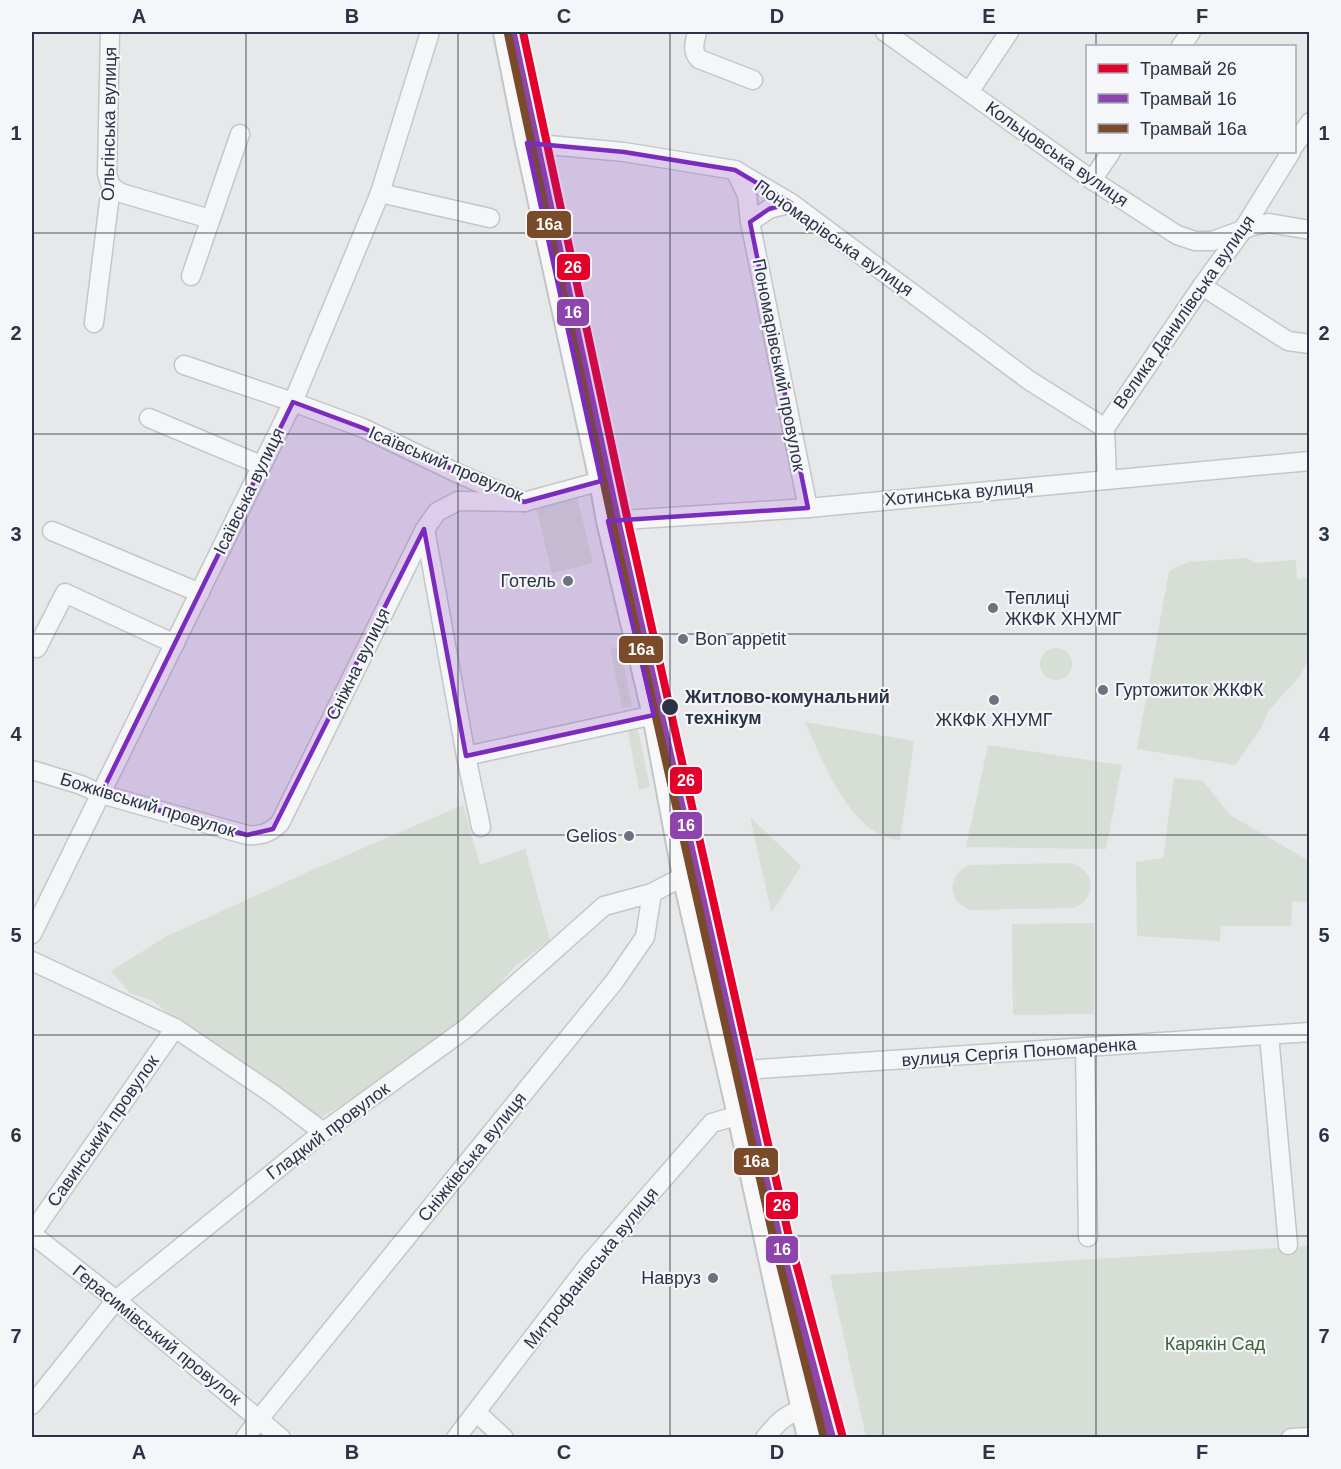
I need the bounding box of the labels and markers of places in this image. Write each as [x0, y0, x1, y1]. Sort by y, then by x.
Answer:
place label: Готель [501, 571, 556, 591]
marker: Готель [561, 574, 575, 588]
place label: Теплиці ЖКФК ХНУМГ [1005, 588, 1122, 629]
marker: Теплиці ЖКФК ХНУМГ [986, 601, 1000, 615]
place label: Bon appetit [695, 629, 786, 649]
marker: Bon appetit [676, 632, 690, 646]
place label: Гуртожиток ЖКФК [1115, 680, 1264, 700]
marker: Гуртожиток ЖКФК [1096, 683, 1110, 697]
place label: Житлово-комунальний технікум [684, 687, 890, 728]
marker: ЖКФК ХНУМГ [987, 693, 1001, 707]
marker: Житлово-комунальний технікум [660, 697, 680, 717]
place label: ЖКФК ХНУМГ [936, 710, 1053, 730]
place label: Gelios [566, 826, 617, 846]
marker: Gelios [622, 829, 636, 843]
place label: Навруз [641, 1268, 701, 1288]
marker: Навруз [706, 1271, 720, 1285]

